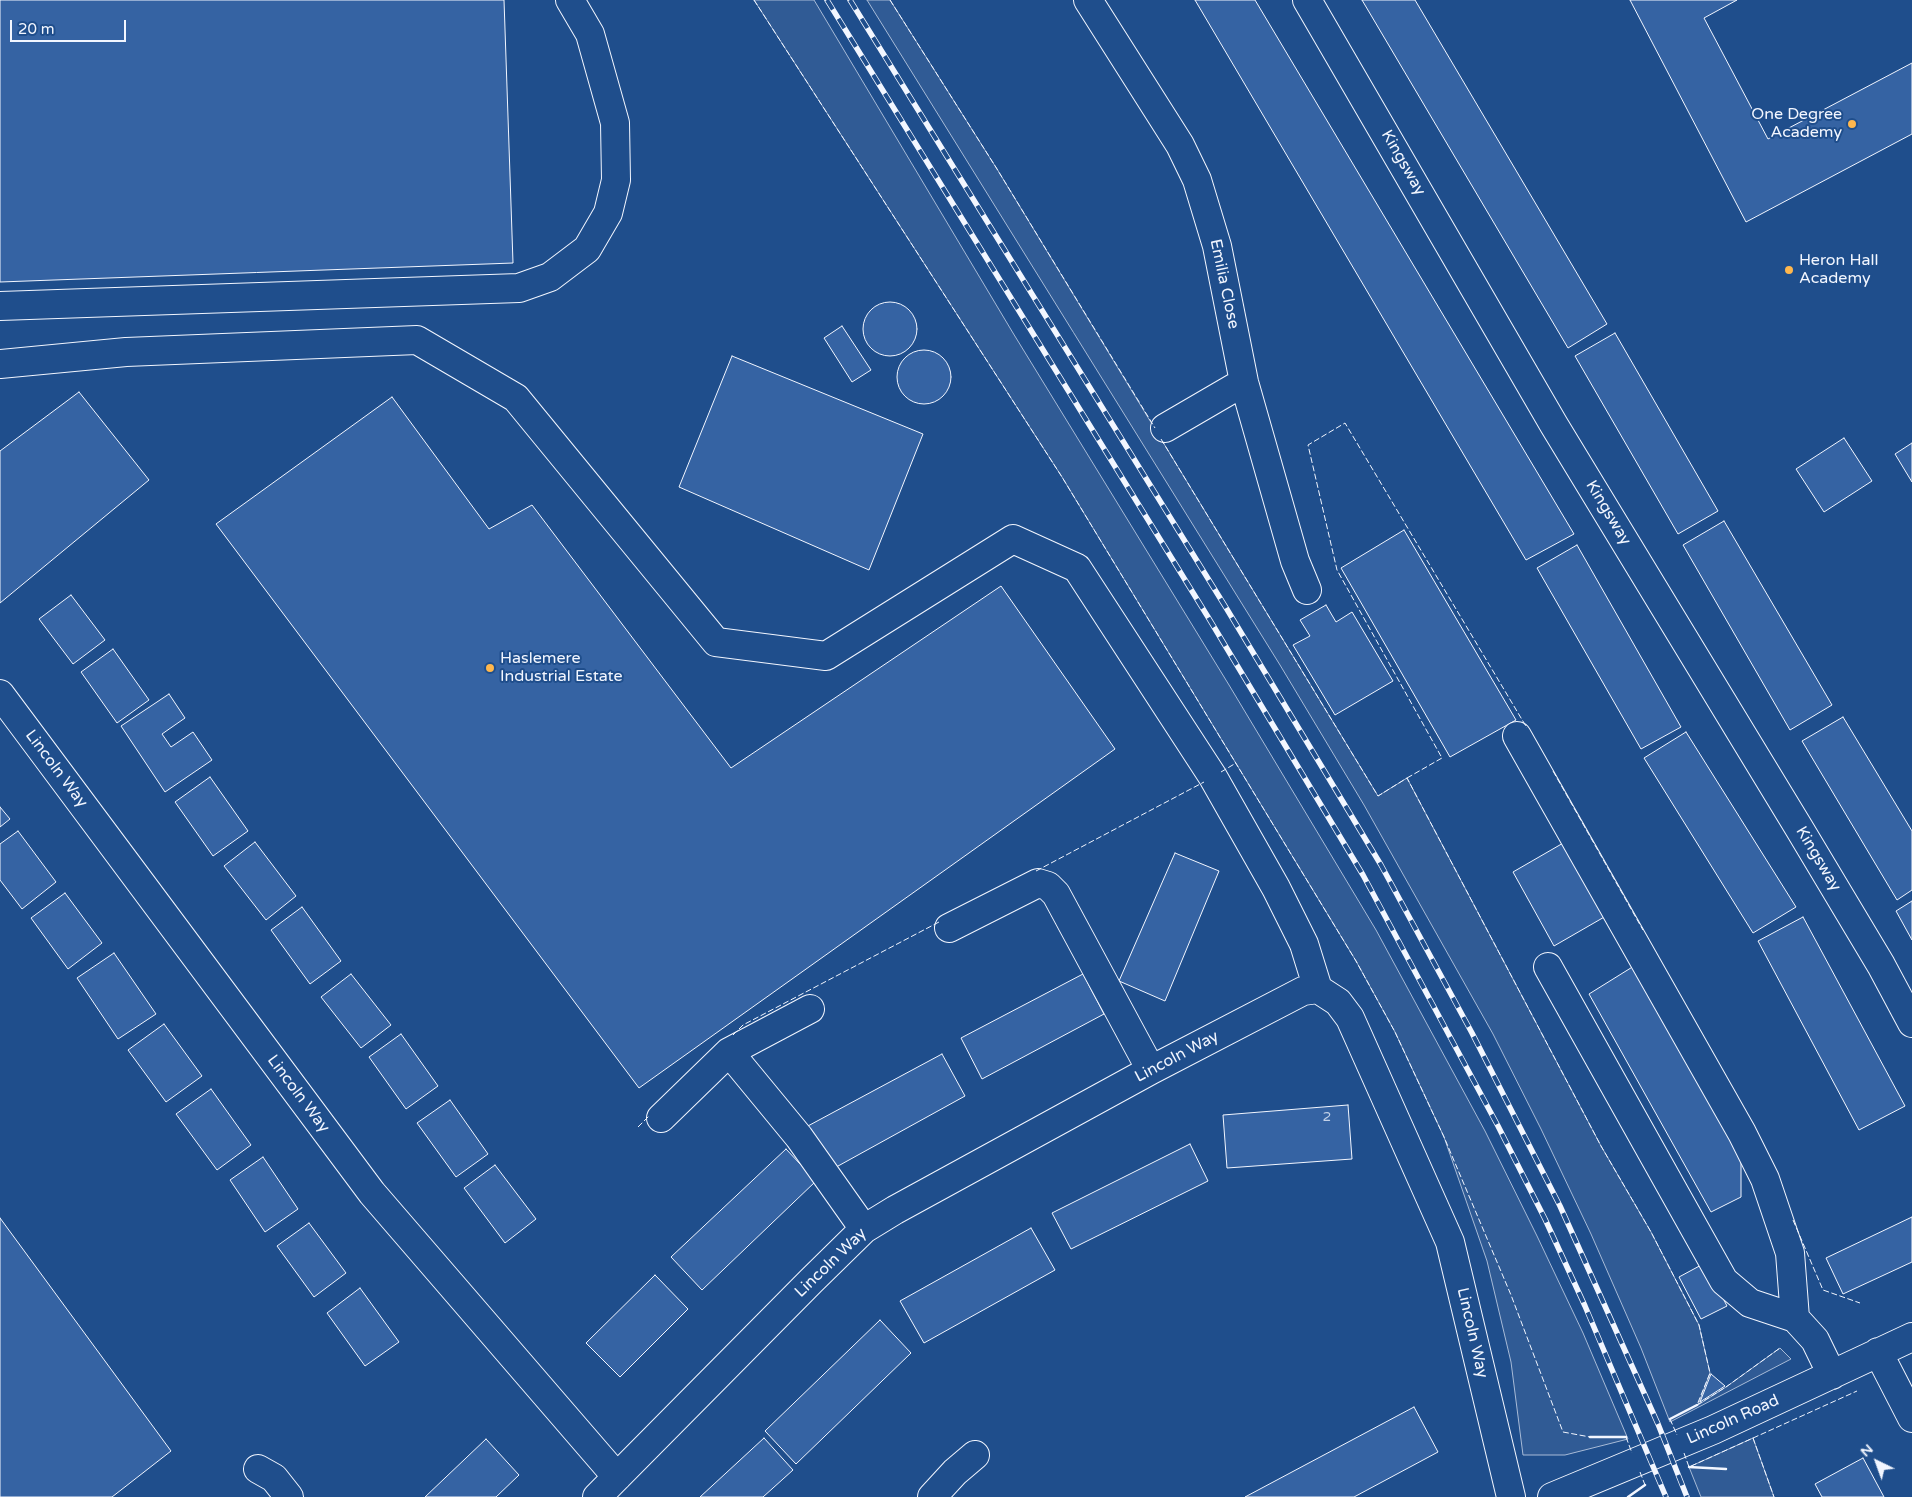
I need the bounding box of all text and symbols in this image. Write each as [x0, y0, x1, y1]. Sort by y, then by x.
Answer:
scale bar [12, 10, 129, 42]
text: 20 m [18, 20, 55, 38]
place label: One Degree Academy [1751, 105, 1842, 143]
marker: One Degree Academy [1846, 118, 1858, 130]
street label: Kingsway [1377, 127, 1429, 199]
street label: Emilia Close [1205, 237, 1243, 331]
place label: Heron Hall Academy [1799, 251, 1878, 289]
marker: Heron Hall Academy [1783, 264, 1795, 276]
street label: Kingsway [1581, 477, 1635, 549]
place label: Haslemere Industrial Estate [500, 649, 623, 687]
marker: Haslemere Industrial Estate [484, 662, 496, 674]
street label: Lincoln Way [21, 726, 91, 812]
street label: Kingsway [1791, 823, 1845, 895]
street label: Lincoln Way [1132, 1027, 1222, 1087]
street label: Lincoln Way [263, 1051, 333, 1137]
house number: 2 [1323, 1109, 1331, 1125]
street label: Lincoln Way [791, 1224, 871, 1302]
street label: Lincoln Way [1452, 1286, 1492, 1380]
street label: Lincoln Road [1684, 1391, 1782, 1449]
north arrow [1852, 1437, 1902, 1487]
text: N [1857, 1440, 1876, 1461]

